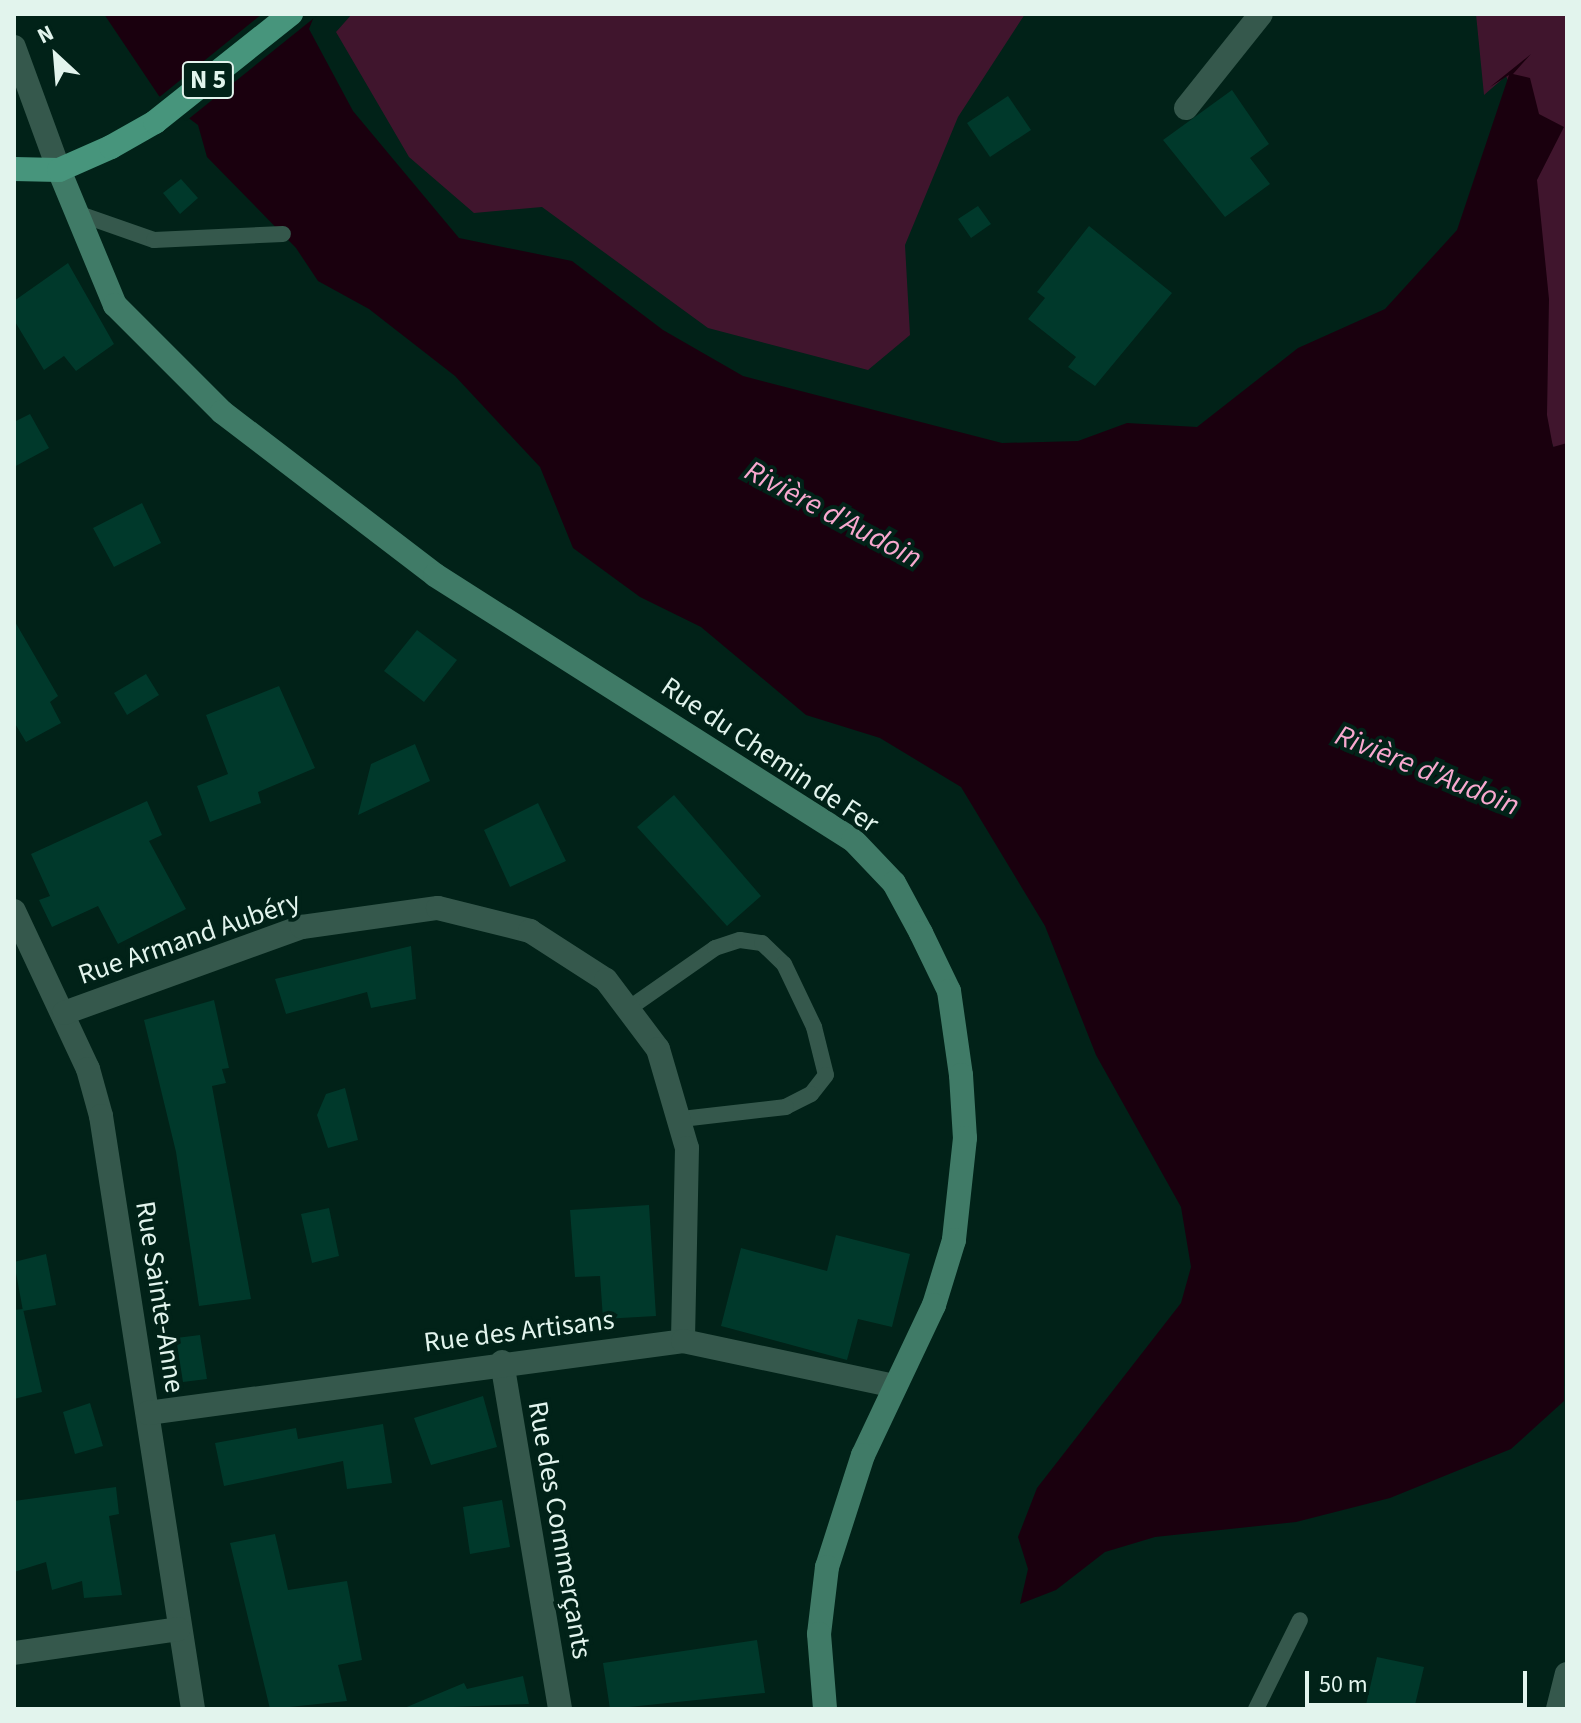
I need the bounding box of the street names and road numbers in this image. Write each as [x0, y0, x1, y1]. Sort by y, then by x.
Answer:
road number: N 5 [180, 58, 236, 102]
street label: Rue du Chemin de Fer [655, 670, 885, 840]
street label: Rue Armand Aubéry [74, 884, 304, 992]
street label: Rue Sainte-Anne [128, 1199, 192, 1395]
street label: Rue des Artisans [422, 1303, 616, 1359]
street label: Rue des Commerçants [521, 1398, 599, 1662]

